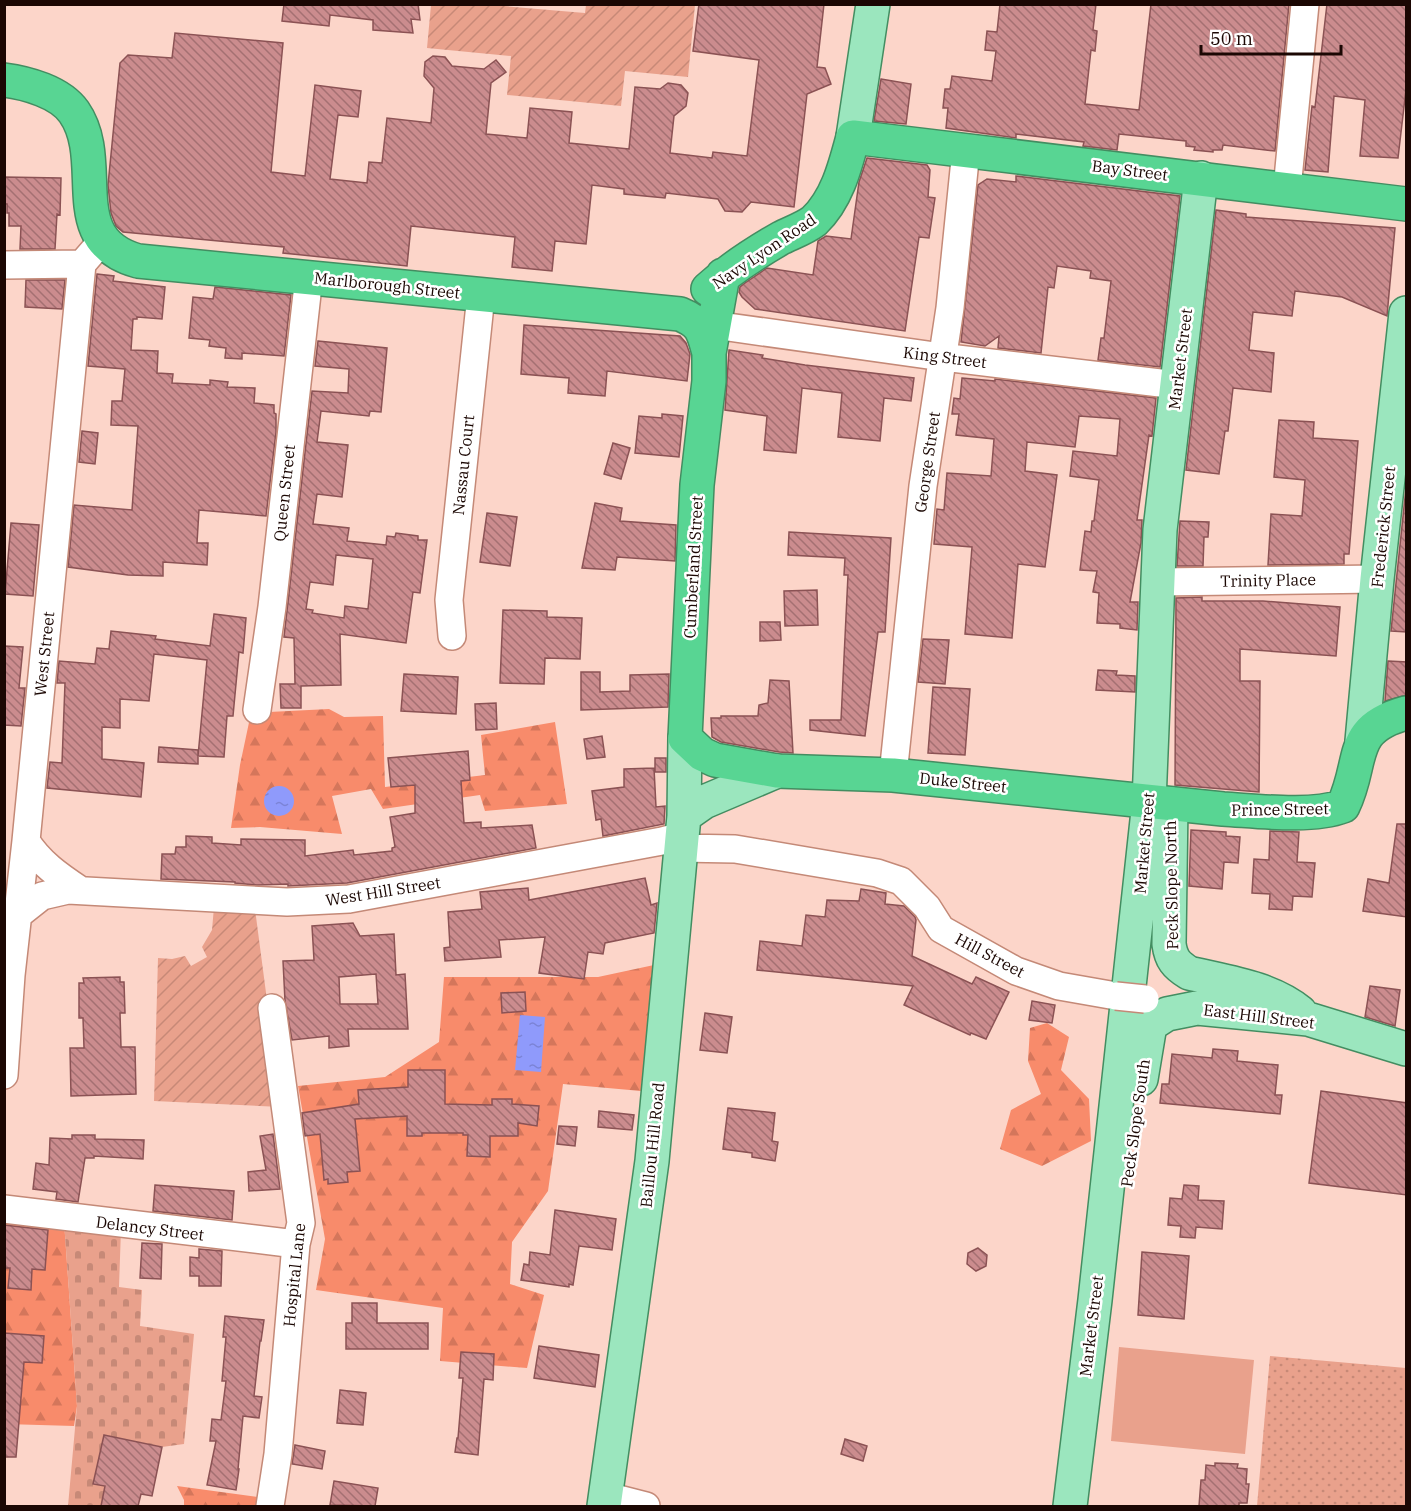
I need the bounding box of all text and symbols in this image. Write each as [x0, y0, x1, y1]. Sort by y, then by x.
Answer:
scale bar [1201, 18, 1340, 56]
text: 50 m [1210, 27, 1253, 50]
street label: Bay Street [1091, 155, 1170, 185]
street label: Navy Lyon Road [708, 209, 820, 293]
street label: Marlborough Street [313, 267, 461, 303]
street label: Market Street [1164, 307, 1196, 411]
street label: King Street [902, 342, 988, 372]
street label: George Street [910, 410, 944, 514]
street label: Nassau Court [448, 413, 478, 516]
street label: Queen Street [269, 443, 299, 542]
street label: Frederick Street [1367, 465, 1399, 589]
street label: Cumberland Street [679, 495, 707, 639]
street label: Trinity Place [1220, 569, 1316, 591]
street label: West Street [30, 610, 58, 697]
street label: Duke Street [918, 767, 1008, 797]
street label: Market Street [1130, 791, 1158, 895]
street label: Prince Street [1231, 798, 1329, 820]
street label: Peck Slope North [1160, 820, 1182, 950]
street label: West Hill Street [324, 872, 442, 910]
street label: Hill Street [952, 928, 1029, 982]
street label: East Hill Street [1202, 999, 1316, 1033]
street label: Peck Slope South [1116, 1058, 1154, 1188]
street label: Baillou Hill Road [635, 1081, 669, 1209]
street label: Delancy Street [95, 1211, 206, 1245]
street label: Hospital Lane [279, 1222, 309, 1328]
street label: Market Street [1075, 1274, 1107, 1378]

